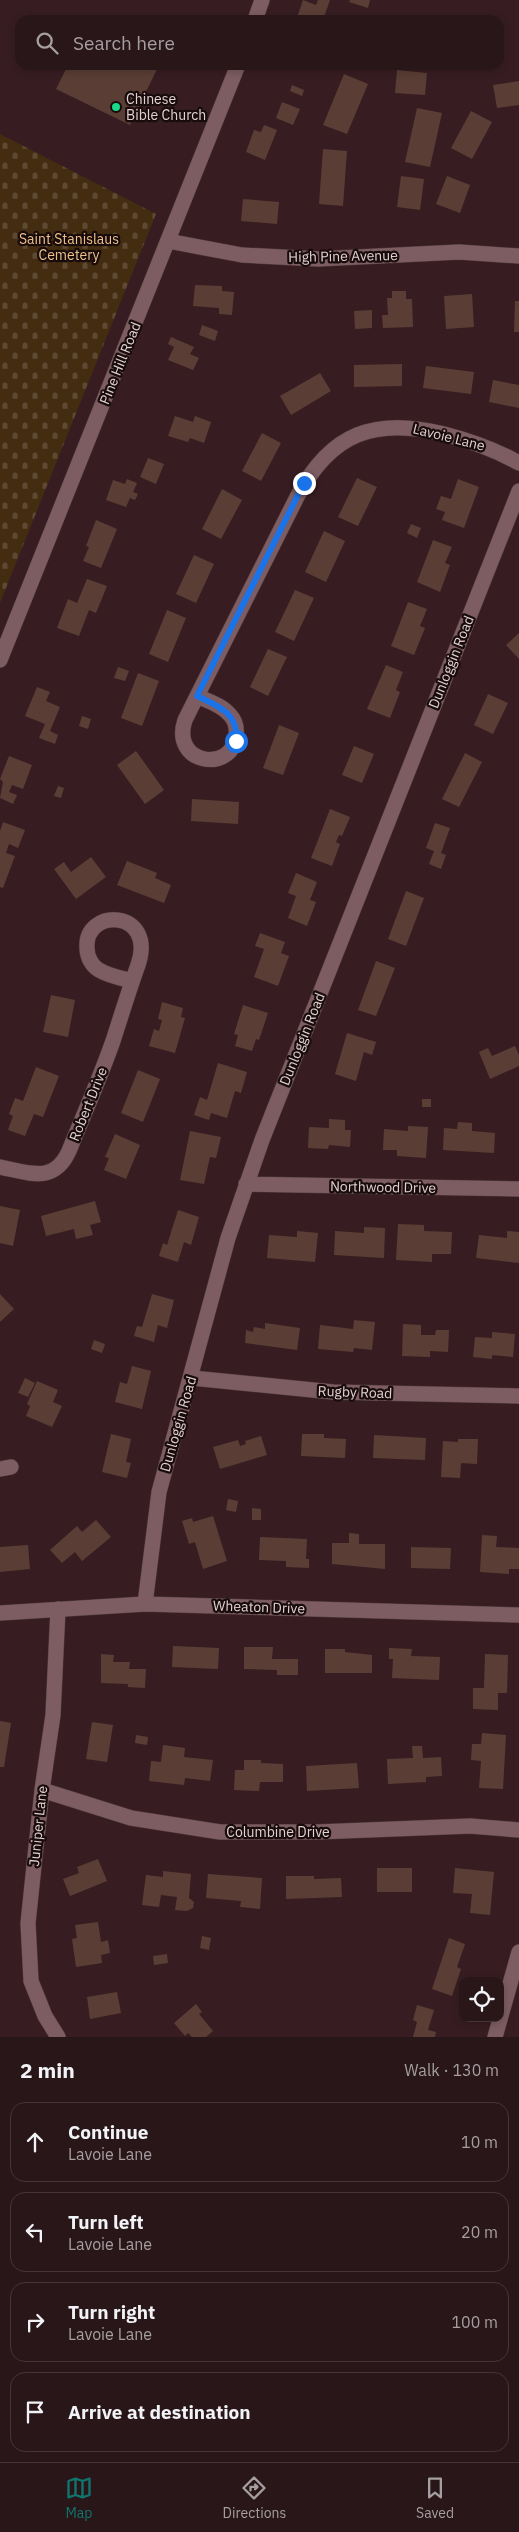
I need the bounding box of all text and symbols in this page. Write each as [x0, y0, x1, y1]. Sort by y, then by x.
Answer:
search box [15, 15, 504, 70]
icon: search [33, 29, 61, 57]
text: Search here [73, 31, 175, 55]
place label: Chinese Bible Church [126, 90, 206, 124]
marker: Chinese Bible Church [110, 101, 122, 113]
park label: Saint Stanislaus Cemetery [19, 230, 119, 264]
street label: High Pine Avenue [288, 246, 398, 266]
street label: Pine Hill Road [95, 319, 145, 407]
street label: Lavoie Lane [411, 419, 487, 455]
route end [293, 472, 316, 495]
street label: Dunloggin Road [424, 613, 478, 711]
route start [225, 730, 248, 753]
street label: Dunloggin Road [275, 990, 329, 1088]
street label: Robert Drive [65, 1064, 111, 1144]
street label: Northwood Drive [330, 1177, 436, 1197]
street label: Dunloggin Road [156, 1374, 200, 1474]
street label: Rugby Road [317, 1382, 393, 1402]
street label: Wheaton Drive [213, 1596, 306, 1618]
street label: Juniper Lane [25, 1785, 51, 1867]
street label: Columbine Drive [226, 1823, 330, 1841]
map controls [459, 1977, 504, 2022]
button: locate [459, 1977, 504, 2022]
text: 2 min [20, 2056, 75, 2084]
text: Walk · 130 m [404, 2060, 499, 2080]
text: Continue [68, 2120, 148, 2144]
icon: ahead [21, 2128, 49, 2156]
text: 10 m [461, 2132, 498, 2152]
text: Lavoie Lane [68, 2144, 152, 2164]
text: Turn left [68, 2210, 144, 2234]
icon: left [21, 2218, 49, 2246]
text: 20 m [461, 2222, 498, 2242]
text: Lavoie Lane [68, 2234, 152, 2254]
text: Turn right [68, 2300, 155, 2324]
icon: right [21, 2308, 49, 2336]
text: 100 m [451, 2312, 498, 2332]
text: Lavoie Lane [68, 2324, 152, 2344]
icon: arrive [21, 2398, 49, 2426]
text: Arrive at destination [68, 2400, 251, 2424]
tab: Map [65, 2474, 93, 2522]
tab: Directions [223, 2474, 286, 2522]
tab: Saved [416, 2474, 454, 2522]

